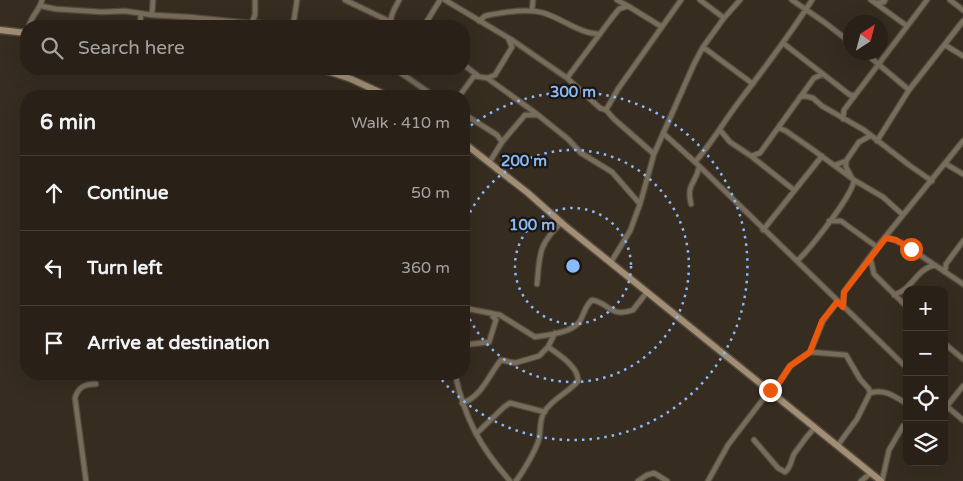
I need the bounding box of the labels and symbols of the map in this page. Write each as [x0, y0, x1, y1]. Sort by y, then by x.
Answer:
north arrow [843, 15, 888, 60]
text: 300 m [550, 83, 596, 101]
text: 200 m [501, 152, 547, 170]
text: 100 m [509, 216, 555, 234]
route start [900, 238, 923, 261]
centre of rings [564, 257, 582, 275]
route end [759, 379, 782, 402]

